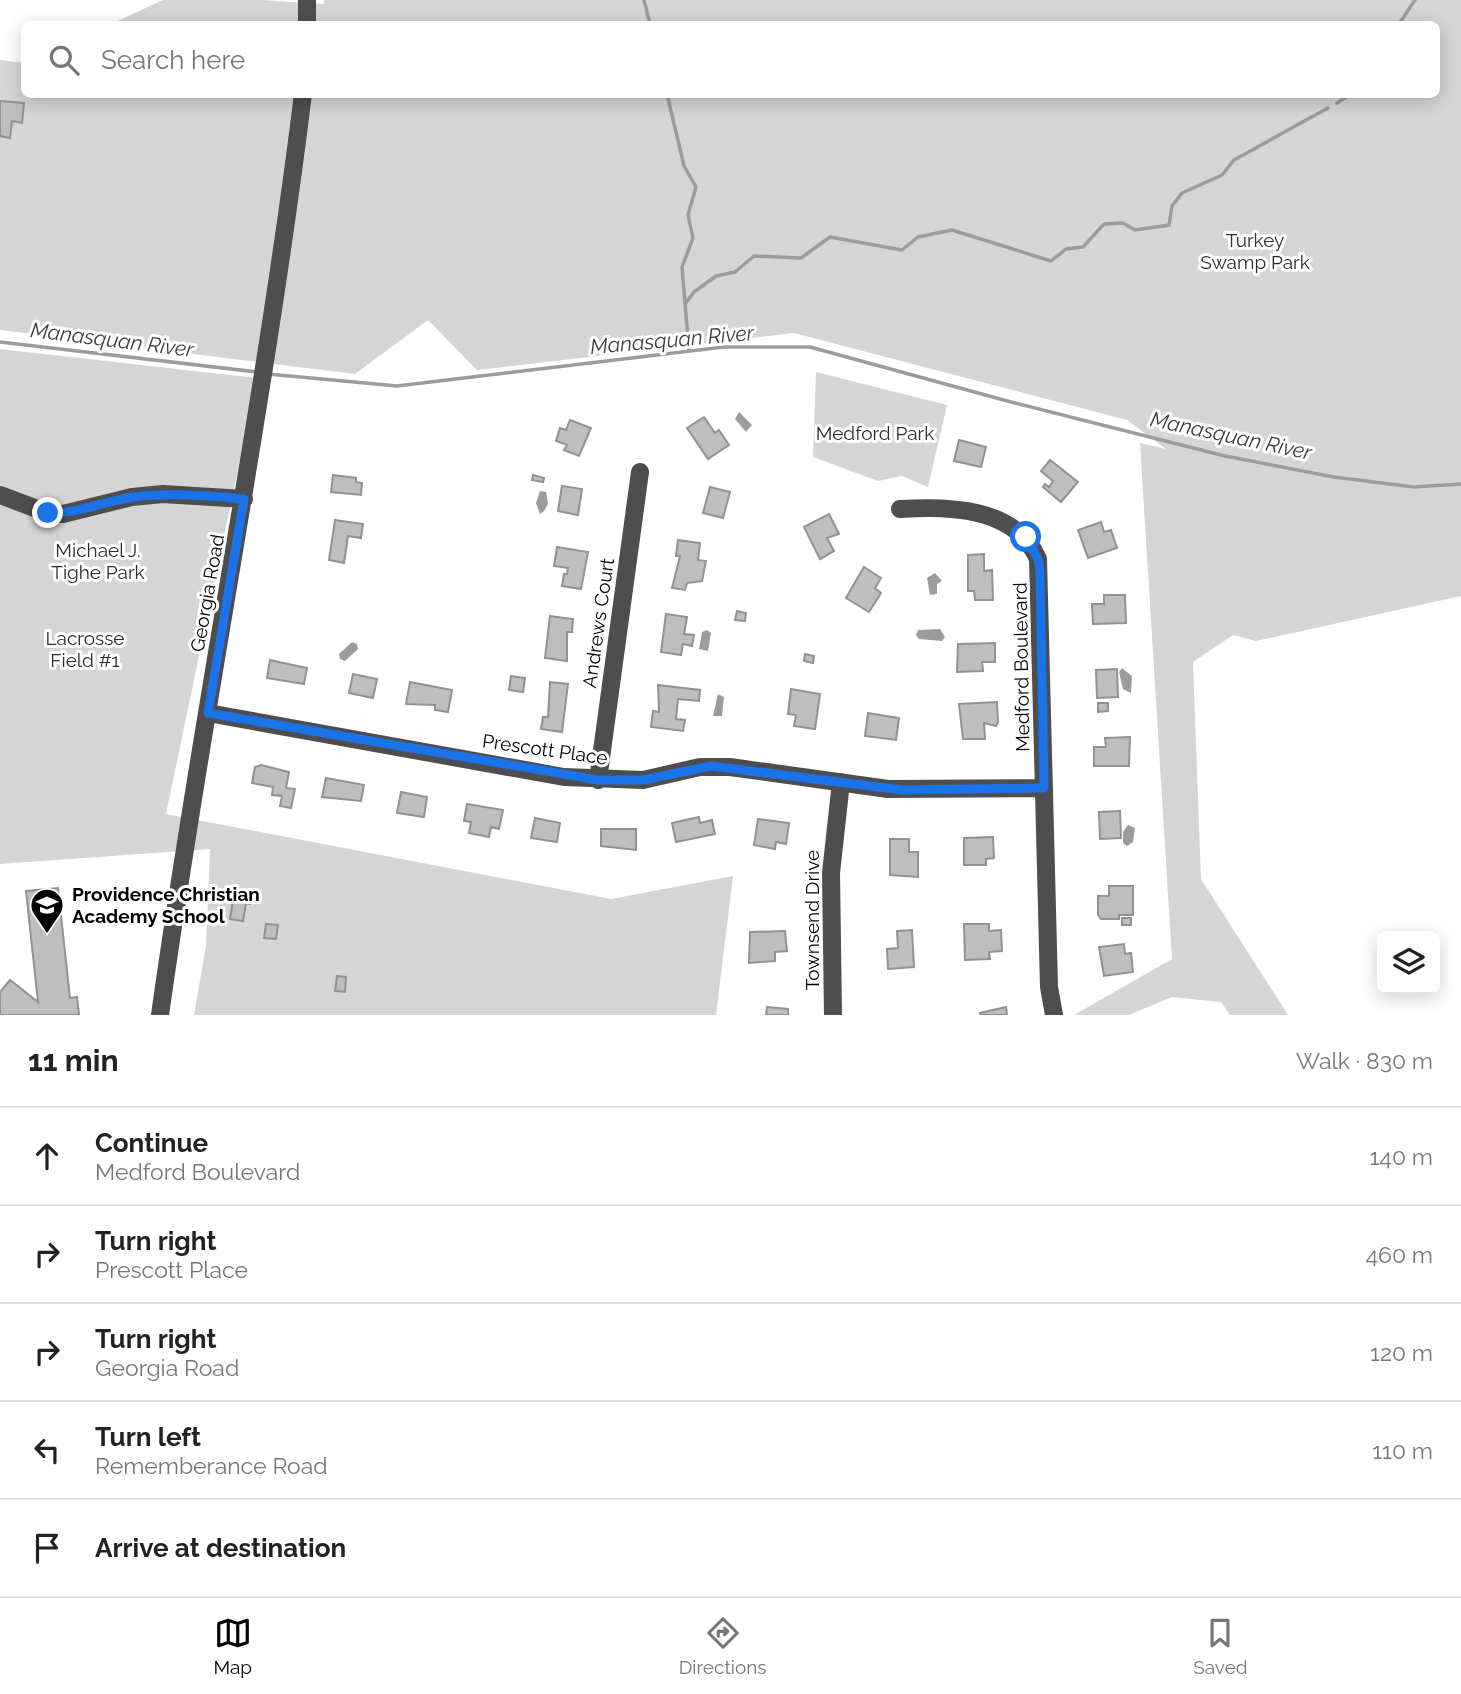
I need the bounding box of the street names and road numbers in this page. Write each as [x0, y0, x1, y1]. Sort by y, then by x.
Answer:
street label: Georgia Road [186, 532, 228, 654]
street label: Andrews Court [578, 556, 618, 689]
street label: Medford Boulevard [1009, 582, 1033, 752]
street label: Prescott Place [481, 729, 609, 769]
street label: Townsend Drive [801, 850, 823, 990]

